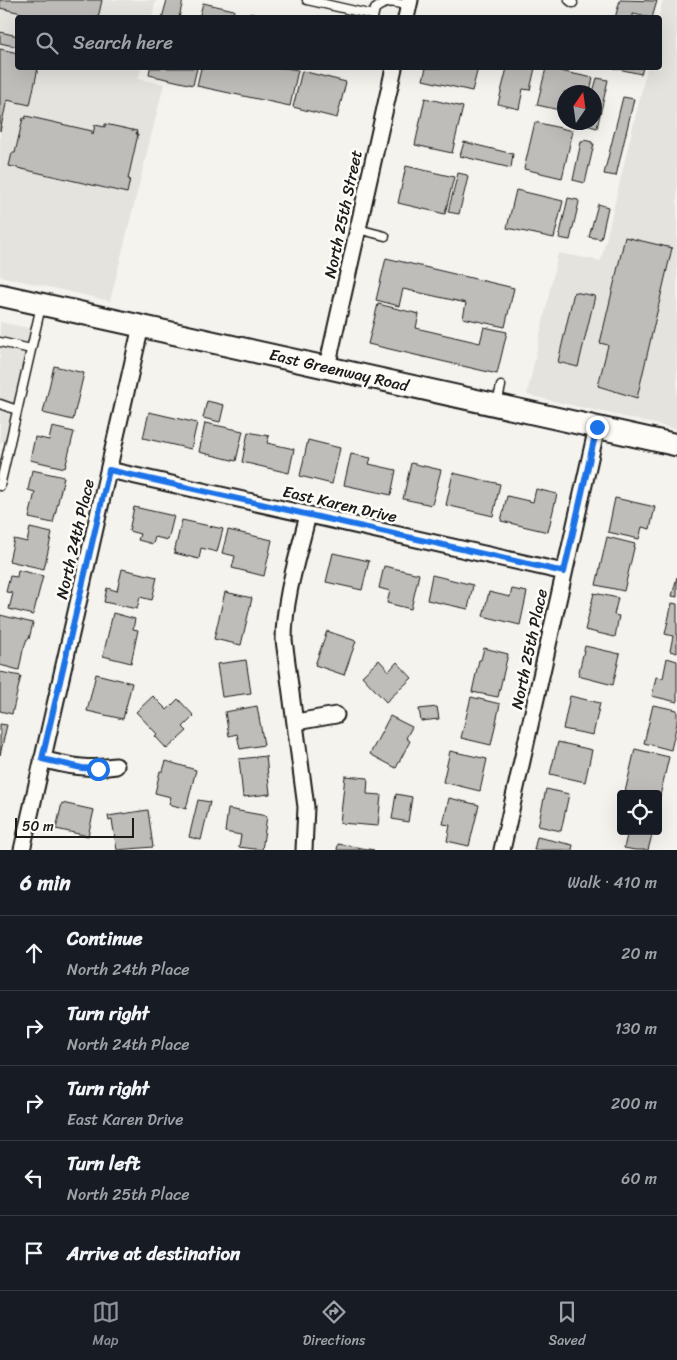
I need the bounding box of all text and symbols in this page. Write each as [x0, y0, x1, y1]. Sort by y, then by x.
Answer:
search box [15, 15, 662, 70]
text: Search here [73, 26, 173, 59]
icon: search [33, 29, 61, 57]
north arrow [557, 85, 602, 130]
street label: North 25th Street [315, 147, 371, 281]
street label: East Greenway Road [266, 340, 413, 400]
route end [586, 416, 609, 439]
street label: North 24th Place [47, 476, 103, 602]
street label: East Karen Drive [280, 477, 400, 531]
street label: North 25th Place [502, 586, 556, 712]
route start [87, 758, 110, 781]
map controls [617, 790, 662, 835]
button: locate [617, 790, 662, 835]
text: 50 m [22, 814, 54, 839]
scale bar [15, 815, 134, 838]
text: 6 min [20, 864, 71, 902]
text: Walk · 410 m [568, 868, 657, 897]
text: Continue [67, 922, 143, 955]
icon: ahead [20, 939, 48, 967]
text: 20 m [621, 939, 657, 968]
text: North 24th Place [67, 955, 190, 984]
text: Turn right [67, 997, 149, 1030]
icon: right [20, 1014, 48, 1042]
text: 130 m [615, 1014, 657, 1043]
text: North 24th Place [67, 1030, 190, 1059]
text: Turn right [67, 1072, 149, 1105]
icon: right [20, 1089, 48, 1117]
text: 200 m [611, 1089, 657, 1118]
text: East Karen Drive [67, 1105, 183, 1134]
text: Turn left [67, 1147, 140, 1180]
icon: left [20, 1164, 48, 1192]
text: 60 m [621, 1164, 657, 1193]
text: North 25th Place [67, 1180, 189, 1209]
text: Arrive at destination [67, 1237, 240, 1270]
icon: arrive [20, 1239, 48, 1267]
tab: Map [92, 1298, 120, 1353]
tab: Directions [303, 1298, 365, 1353]
tab: Saved [549, 1298, 585, 1353]

